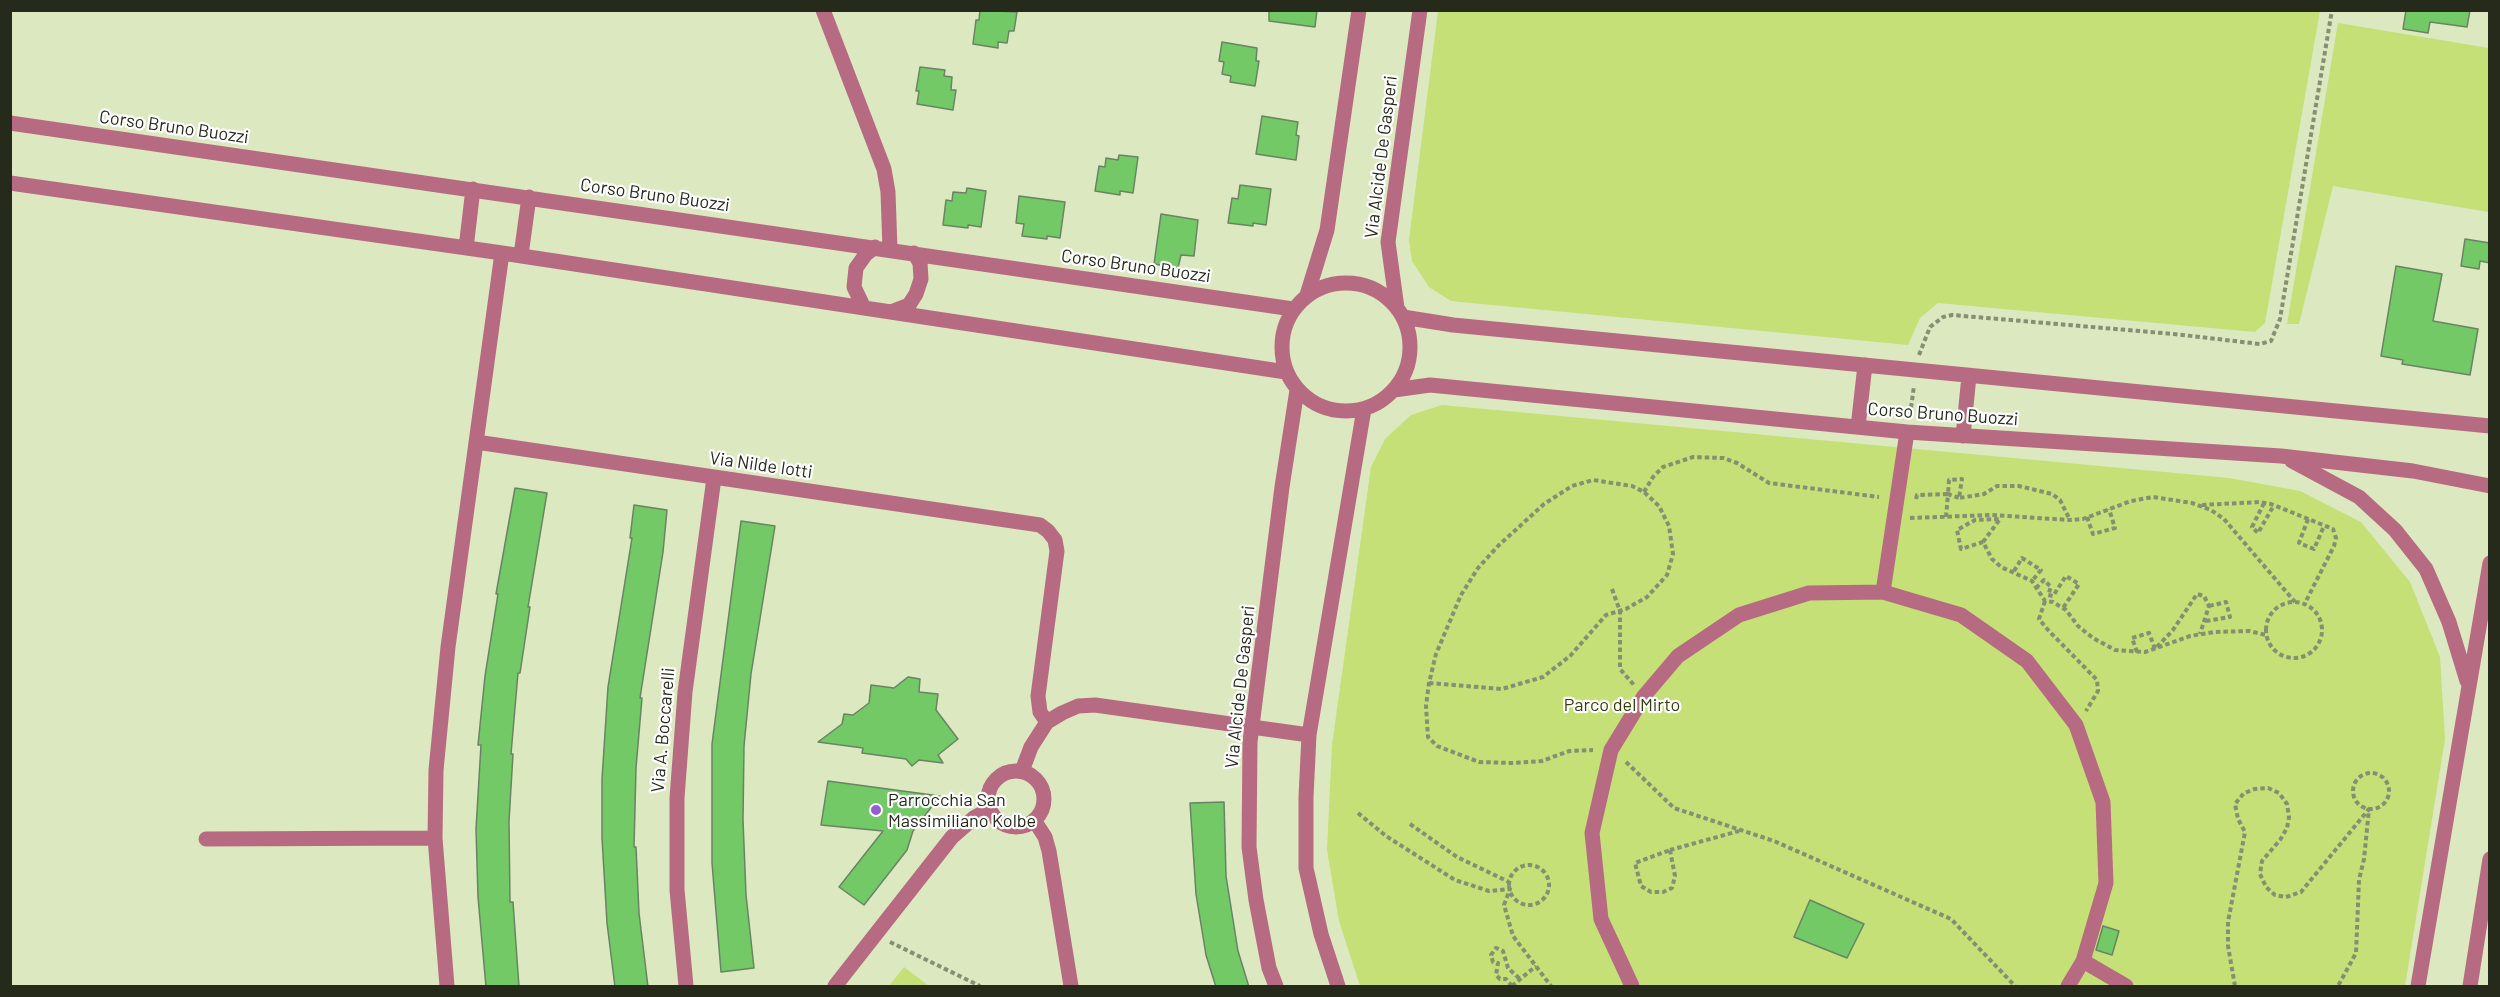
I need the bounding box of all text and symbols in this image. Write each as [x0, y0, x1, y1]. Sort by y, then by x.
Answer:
street label: Via Alcide De Gasperi [1360, 74, 1402, 240]
street label: Corso Bruno Buozzi [98, 106, 250, 148]
street label: Corso Bruno Buozzi [579, 174, 731, 216]
street label: Corso Bruno Buozzi [1060, 245, 1212, 287]
street label: Corso Bruno Buozzi [1867, 398, 2019, 430]
street label: Via Nilde Iotti [708, 447, 814, 483]
street label: Via Alcide De Gasperi [1221, 604, 1259, 770]
street label: Via A. Boccarelli [647, 667, 679, 793]
park label: Parco del Mirto [1564, 694, 1680, 716]
place label: Parrocchia San Massimiliano Kolbe [888, 789, 1036, 832]
marker: Parrocchia San Massimiliano Kolbe [869, 803, 883, 817]

